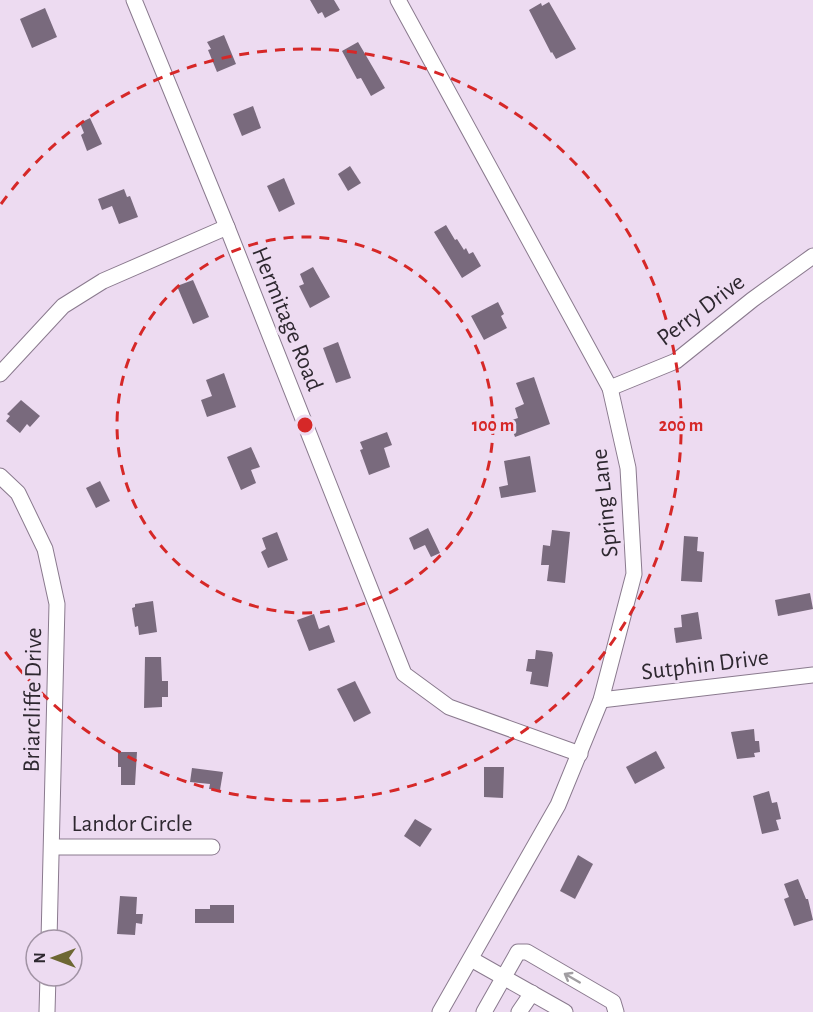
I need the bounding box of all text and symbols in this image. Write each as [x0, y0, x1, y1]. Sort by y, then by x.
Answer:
street label: Hermitage Road [247, 244, 327, 394]
street label: Perry Drive [653, 270, 749, 350]
centre of rings [295, 415, 315, 435]
text: 100 m [472, 417, 514, 435]
text: 200 m [659, 417, 703, 435]
street label: Spring Lane [587, 447, 623, 559]
street label: Briarcliffe Drive [20, 627, 46, 773]
street label: Sutphin Drive [640, 645, 770, 685]
street label: Landor Circle [71, 812, 193, 836]
north arrow [24, 928, 84, 988]
text: N [32, 952, 48, 964]
one-way arrow [563, 972, 580, 984]

